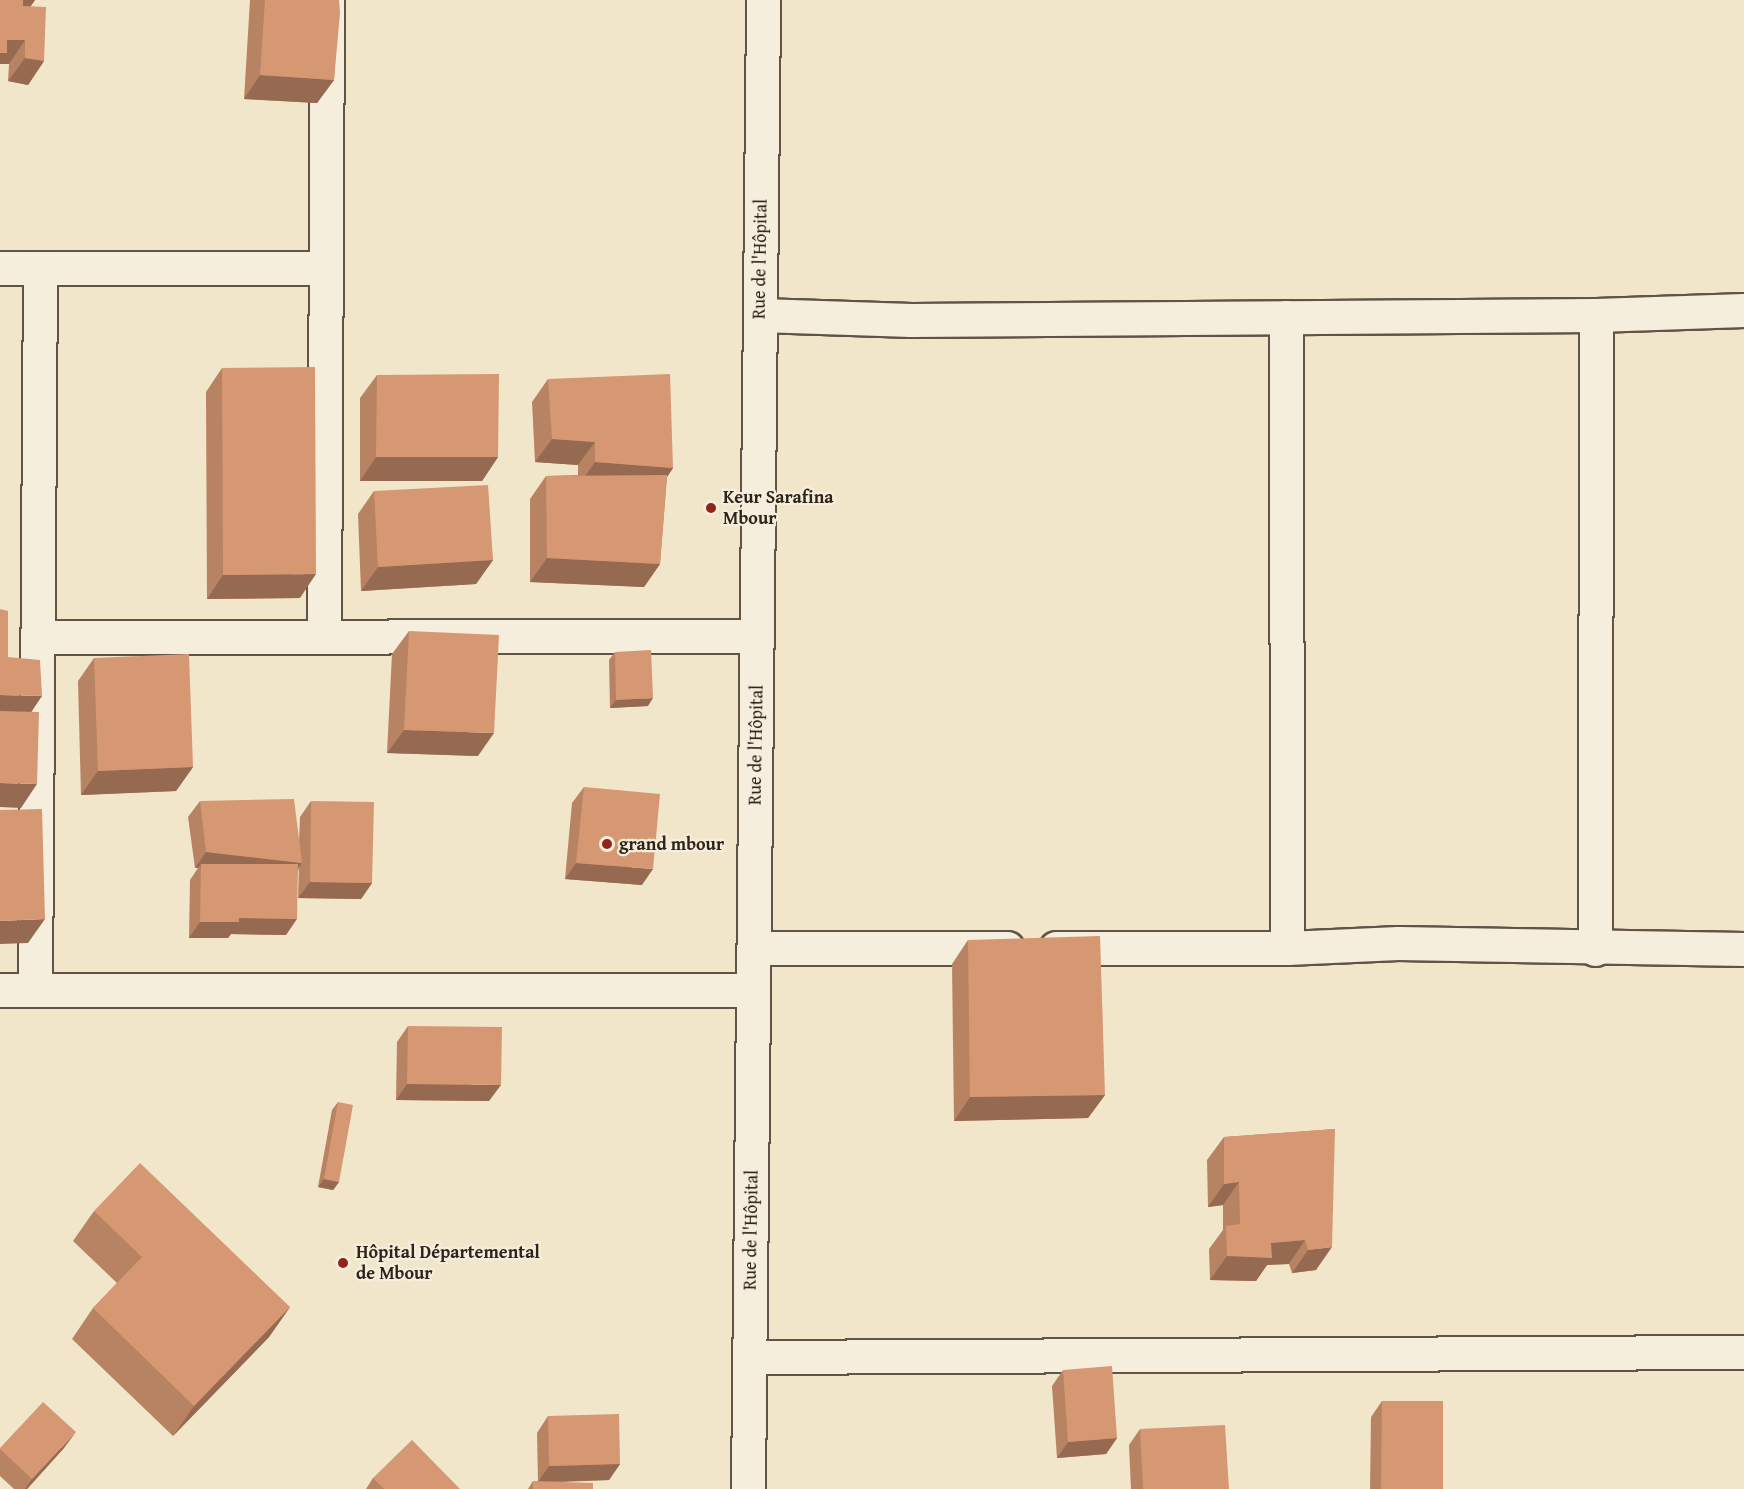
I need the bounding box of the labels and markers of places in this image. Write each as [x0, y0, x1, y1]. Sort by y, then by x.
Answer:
place label: Keur Sarafina Mbour [723, 487, 834, 530]
marker: Keur Sarafina Mbour [704, 501, 718, 515]
place label: grand mbour [619, 833, 724, 855]
marker: grand mbour [600, 837, 614, 851]
place label: Hôpital Départemental de Mbour [356, 1242, 540, 1284]
marker: Hôpital Départemental de Mbour [334, 1254, 352, 1272]

